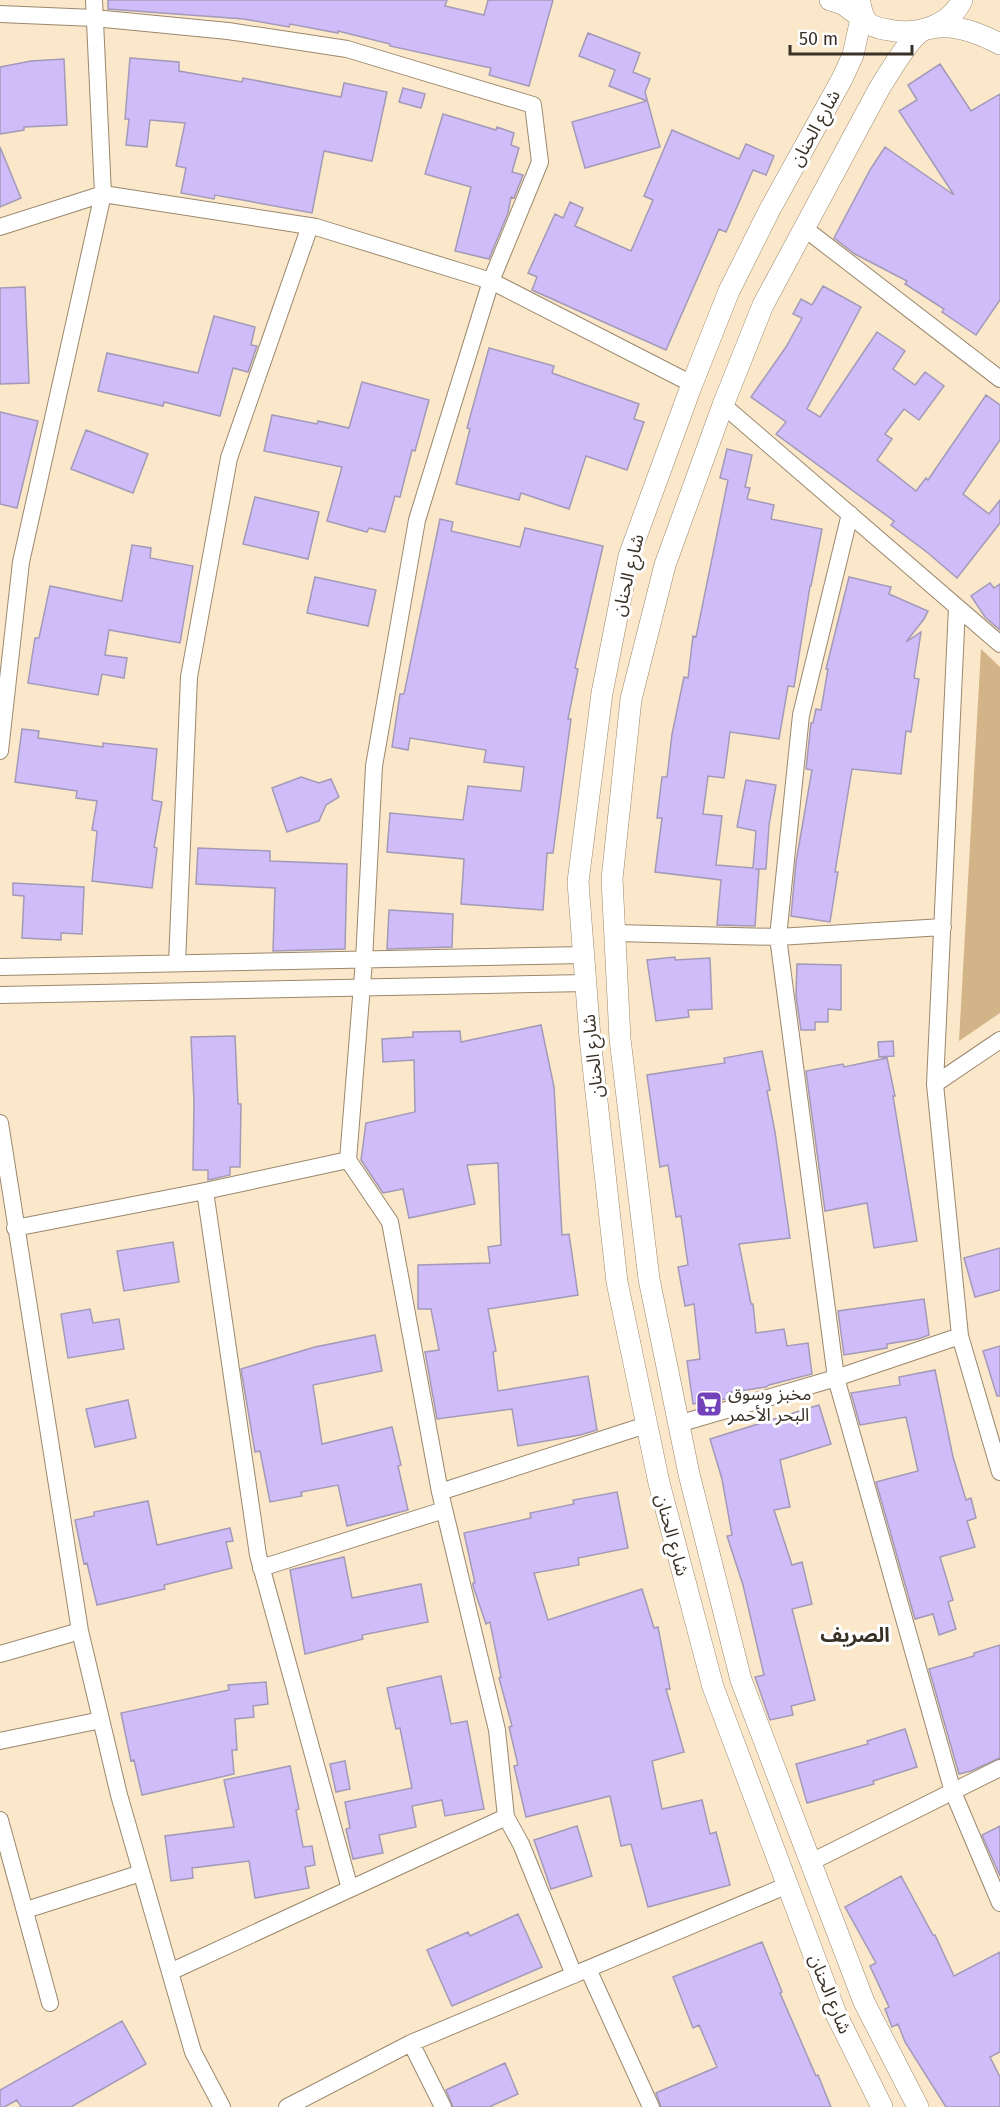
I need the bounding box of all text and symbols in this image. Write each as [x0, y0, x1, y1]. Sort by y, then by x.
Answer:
scale bar [790, 18, 912, 56]
text: 50 m [799, 28, 838, 50]
street label: شارع الحنان [785, 86, 848, 172]
street label: شارع الحنان [607, 532, 652, 619]
street label: شارع الحنان [578, 1013, 611, 1099]
place label: مخبز وسوق البحر الأحمر [727, 1383, 812, 1426]
supermarket icon: مخبز وسوق البحر الأحمر [694, 1389, 724, 1419]
street label: شارع الحنان [648, 1492, 693, 1579]
district label: الصريف [820, 1623, 890, 1647]
street label: شارع الحنان [801, 1951, 856, 2038]

